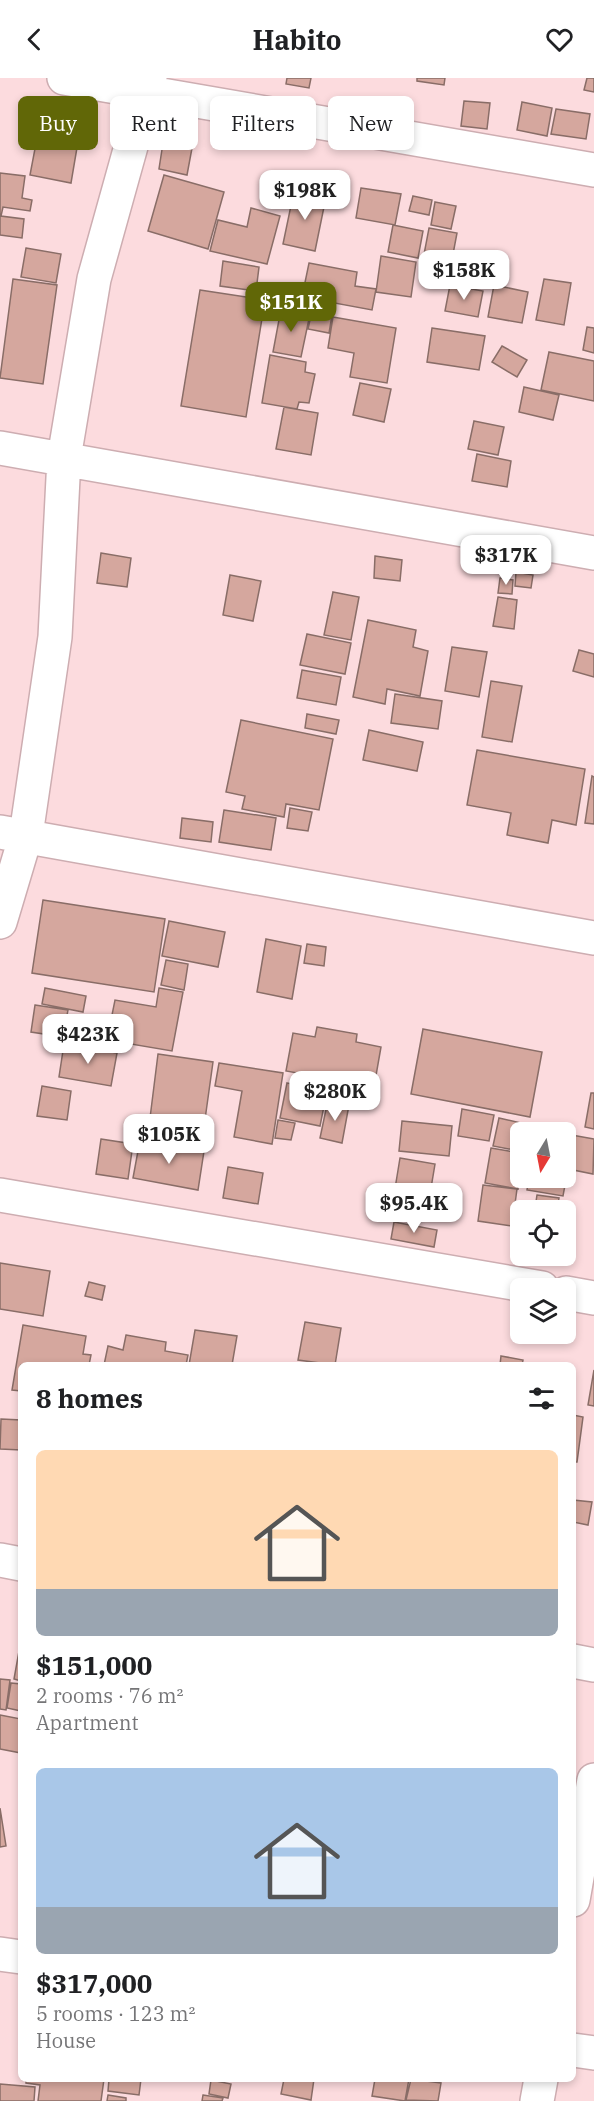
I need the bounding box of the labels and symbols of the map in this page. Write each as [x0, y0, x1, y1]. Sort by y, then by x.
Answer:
pin: $198K [263, 170, 347, 221]
pin: $158K [422, 250, 506, 301]
pin: $151K [249, 282, 333, 333]
pin: $317K [464, 535, 548, 586]
pin: $423K [46, 1014, 130, 1065]
pin: $280K [293, 1071, 377, 1122]
pin: $105K [127, 1114, 211, 1165]
north arrow [510, 1122, 576, 1188]
pin: $95.4K [365, 1183, 463, 1234]

